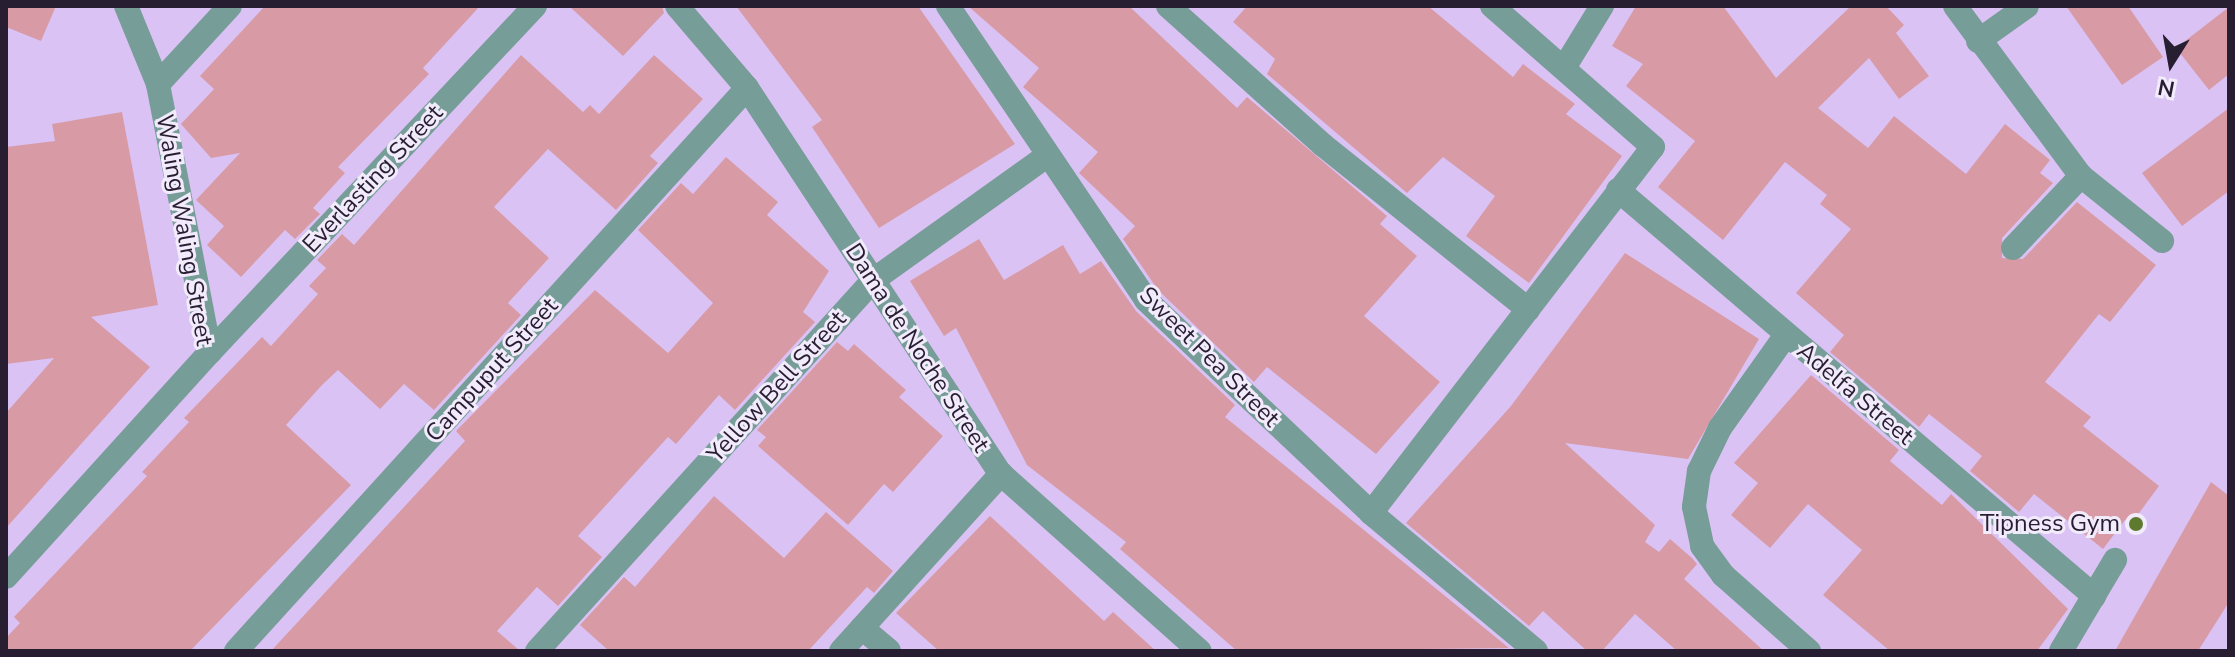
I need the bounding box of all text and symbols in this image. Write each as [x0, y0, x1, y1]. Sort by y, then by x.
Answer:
north arrow [2131, 24, 2211, 104]
text: N [2155, 71, 2177, 104]
street label: Everlasting Street [297, 99, 449, 259]
street label: Waling Waling Street [149, 112, 219, 348]
street label: Dama de Noche Street [839, 238, 995, 458]
street label: Sweet Pea Street [1133, 281, 1285, 433]
street label: Campuput Street [420, 292, 564, 448]
street label: Yellow Bell Street [702, 305, 852, 469]
street label: Adelfa Street [1791, 337, 1919, 451]
place label: Tipness Gym [1980, 510, 2120, 538]
marker: Tipness Gym [2127, 515, 2145, 533]

